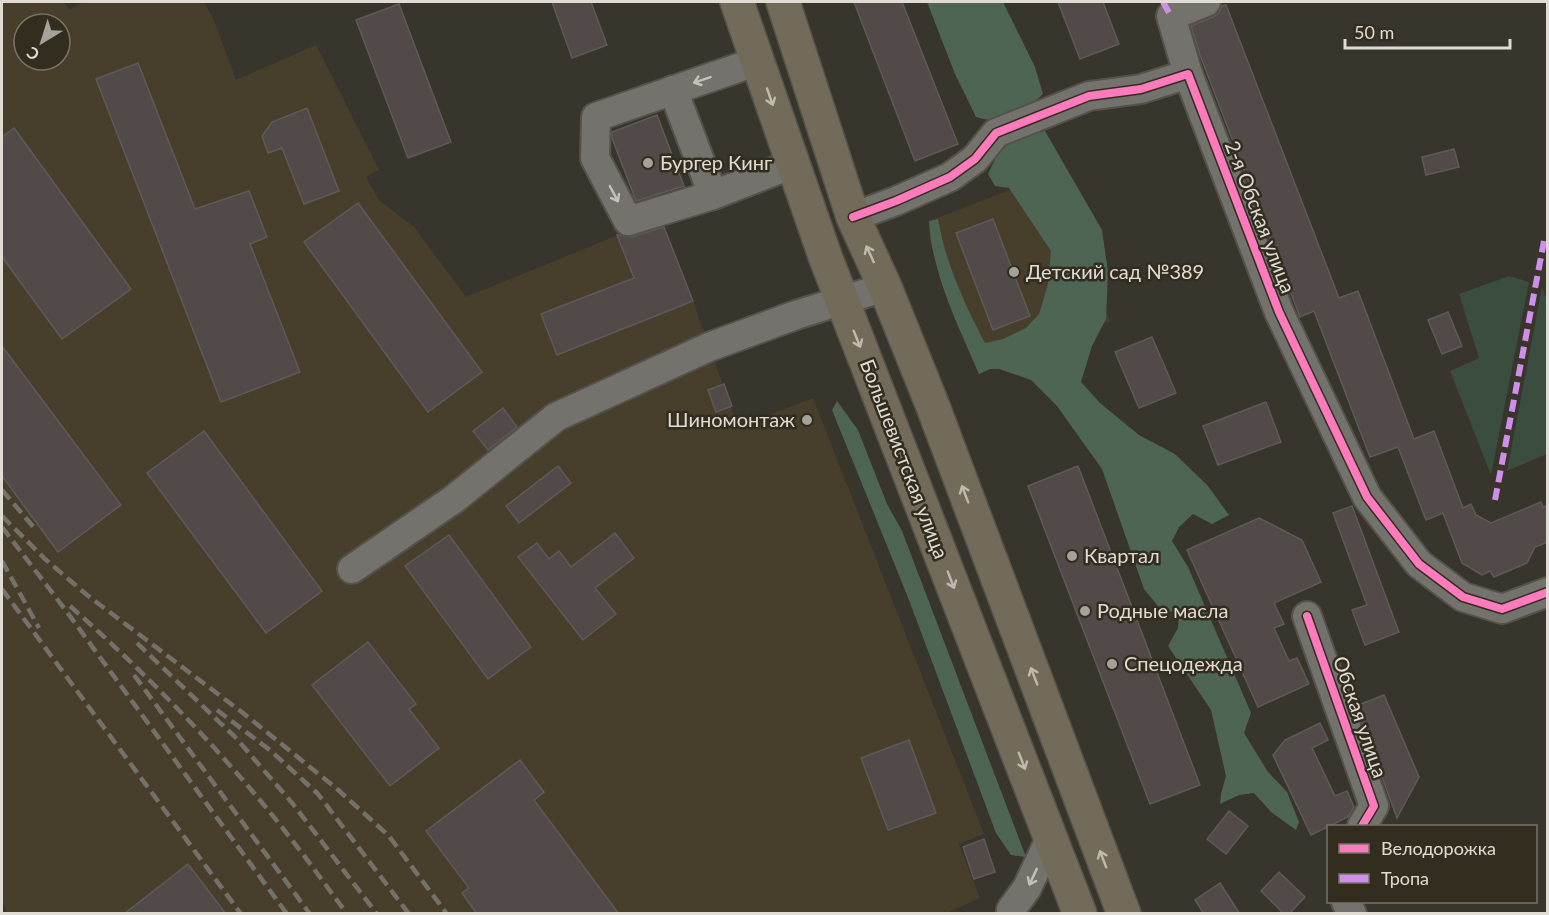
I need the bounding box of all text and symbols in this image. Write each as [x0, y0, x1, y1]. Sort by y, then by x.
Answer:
north arrow [12, 12, 72, 72]
scale bar [1345, 12, 1510, 50]
text: 50 m [1354, 21, 1394, 43]
text: С [22, 43, 42, 65]
one-way arrow [693, 75, 712, 86]
one-way arrow [765, 87, 776, 106]
street label: 2-я Обская улица [1221, 137, 1301, 296]
place label: Бургер Кинг [660, 150, 772, 174]
marker: Бургер Кинг [641, 156, 655, 170]
one-way arrow [608, 185, 620, 202]
one-way arrow [864, 246, 875, 264]
place label: Детский сад №389 [1026, 259, 1204, 283]
marker: Детский сад №389 [1007, 265, 1021, 279]
one-way arrow [852, 330, 863, 348]
street label: Большевистская улица [856, 355, 954, 562]
place label: Шиномонтаж [667, 407, 795, 431]
marker: Шиномонтаж [800, 413, 814, 427]
one-way arrow [959, 485, 970, 504]
place label: Квартал [1084, 543, 1160, 567]
marker: Квартал [1065, 549, 1079, 563]
one-way arrow [946, 570, 957, 588]
place label: Родные масла [1097, 598, 1228, 622]
marker: Родные масла [1078, 604, 1092, 618]
place label: Спецодежда [1124, 651, 1243, 675]
street label: Обская улица [1329, 653, 1393, 781]
marker: Спецодежда [1105, 657, 1119, 671]
one-way arrow [1028, 668, 1039, 686]
one-way arrow [1017, 752, 1028, 770]
legend [1327, 825, 1537, 903]
text: Велодорожка [1381, 837, 1496, 859]
one-way arrow [1097, 850, 1108, 869]
one-way arrow [1026, 867, 1038, 885]
text: Тропа [1381, 867, 1429, 889]

